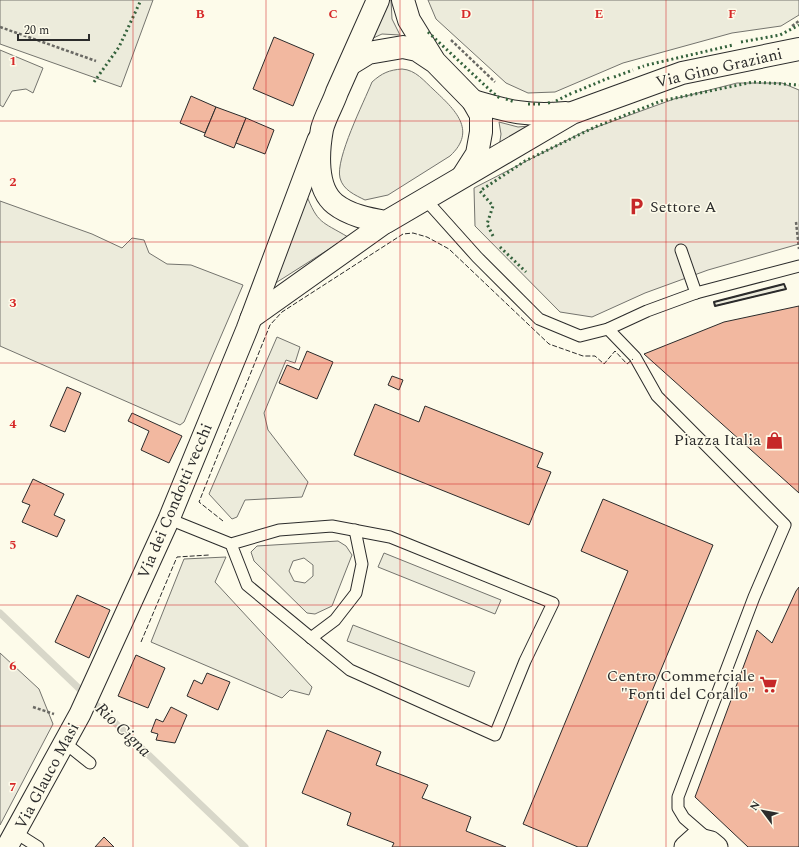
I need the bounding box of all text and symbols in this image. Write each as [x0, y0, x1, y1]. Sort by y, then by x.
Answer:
text: B [195, 4, 205, 24]
text: C [328, 4, 338, 24]
text: D [461, 4, 471, 24]
text: E [595, 4, 604, 24]
text: F [728, 4, 736, 24]
scale bar [18, 16, 89, 42]
text: 20 m [24, 21, 49, 40]
street label: Via Gino Graziani [653, 42, 785, 94]
text: 1 [9, 51, 17, 71]
text: 2 [9, 172, 17, 192]
place label: Settore A [650, 195, 717, 219]
parking icon: Settore A [627, 197, 647, 217]
text: 3 [9, 293, 17, 313]
text: 4 [9, 414, 17, 434]
street label: Via dei Condotti vecchi [131, 420, 219, 582]
place label: Piazza Italia [674, 428, 761, 452]
shop icon: Piazza Italia [764, 430, 784, 450]
text: 5 [9, 535, 17, 555]
text: 6 [9, 656, 17, 676]
place label: Centro Commerciale "Fonti del Corallo" [607, 664, 755, 706]
supermarket icon: Centro Commerciale "Fonti del Corallo" [758, 675, 778, 695]
water label: Rio Cigna [89, 697, 157, 764]
street label: Via Glauco Masi [9, 718, 85, 834]
text: 7 [9, 777, 17, 797]
north arrow [743, 791, 783, 831]
text: N [745, 798, 765, 814]

